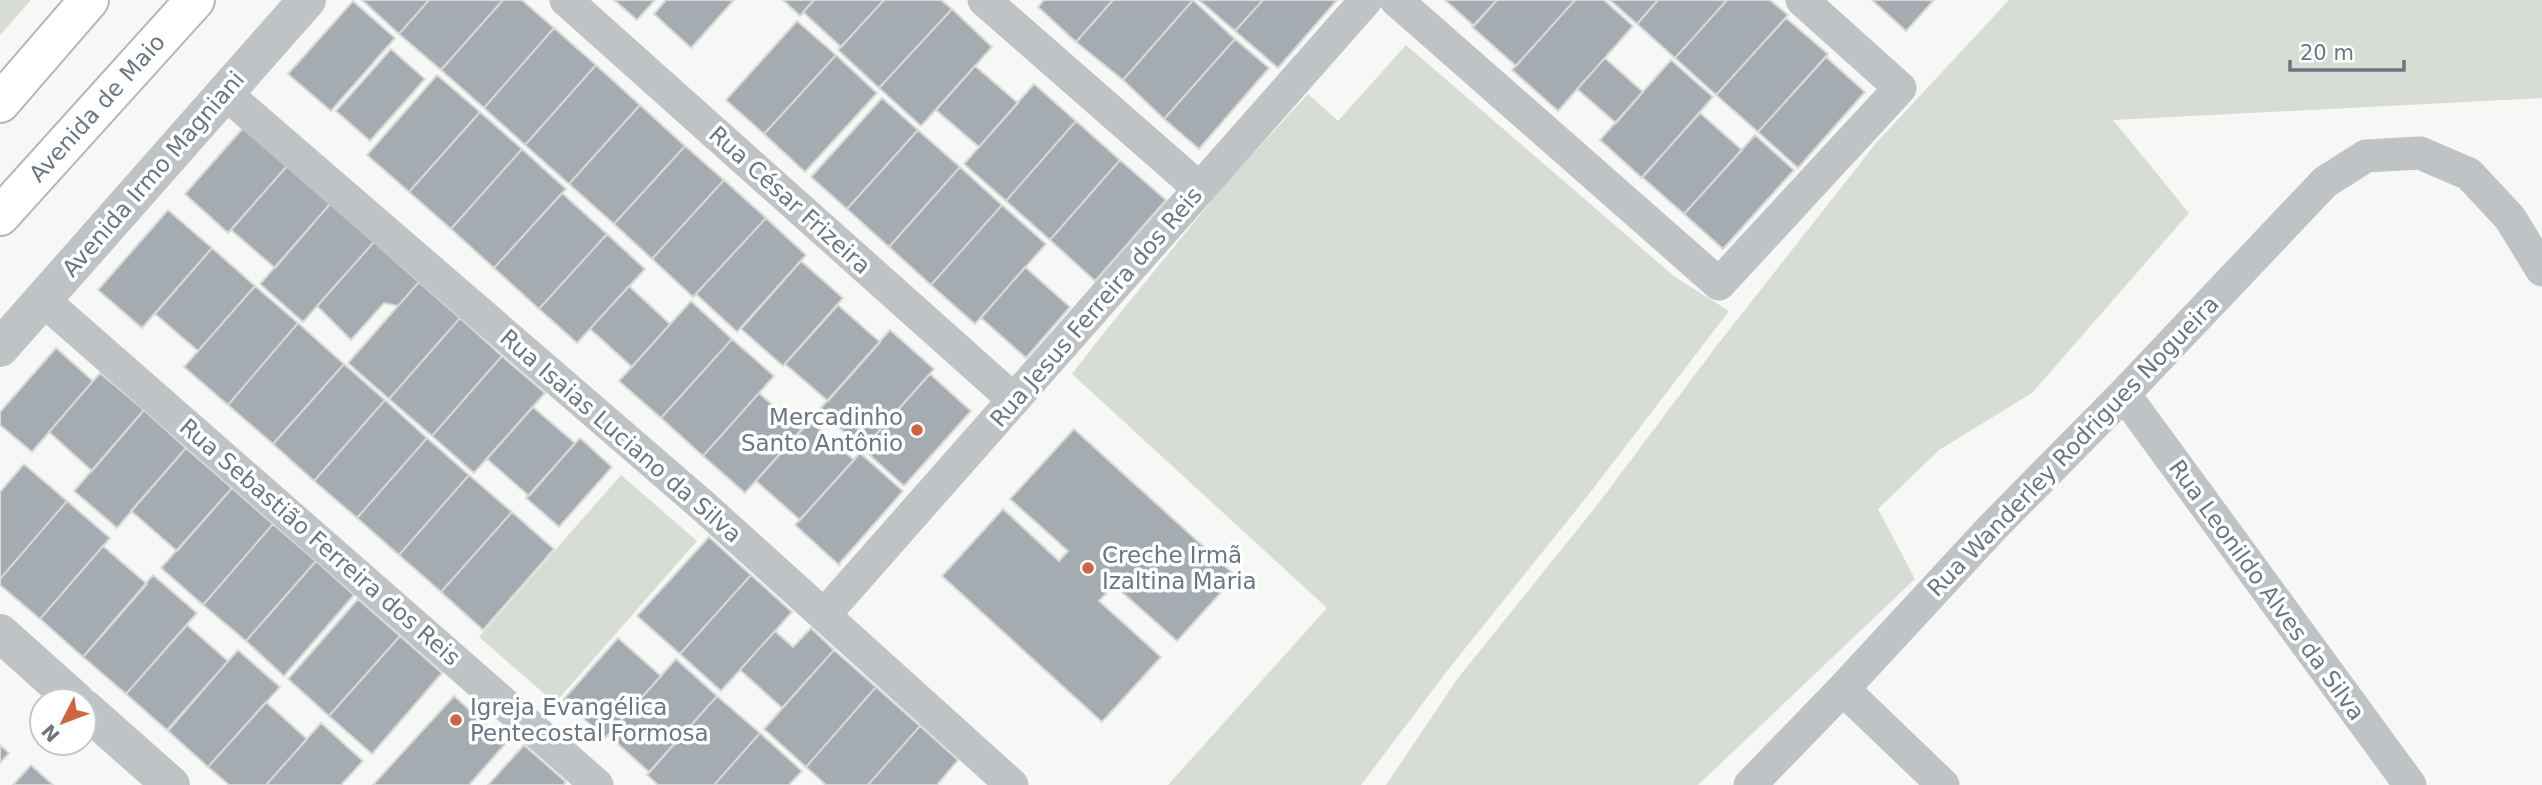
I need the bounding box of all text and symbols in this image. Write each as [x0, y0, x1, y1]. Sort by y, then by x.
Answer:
scale bar [2290, 28, 2404, 72]
street label: Avenida de Maio [24, 29, 170, 187]
text: 20 m [2300, 41, 2354, 65]
street label: Avenida Irmo Magniani [57, 66, 249, 282]
street label: Rua César Frizeira [704, 121, 876, 279]
street label: Rua Jesus Ferreira dos Reis [985, 182, 1207, 432]
street label: Rua Wanderley Rodrigues Nogueira [1922, 291, 2224, 601]
street label: Rua Isaias Luciano da Silva [495, 324, 747, 548]
place label: Mercadinho Santo Antônio [741, 404, 903, 456]
street label: Rua Sebastião Ferreira dos Reis [175, 413, 465, 671]
marker: Mercadinho Santo Antônio [909, 422, 925, 438]
street label: Rua Leonildo Alves da Silva [2164, 455, 2370, 725]
place label: Creche Irmã Izaltina Maria [1102, 542, 1257, 594]
marker: Creche Irmã Izaltina Maria [1080, 560, 1096, 576]
north arrow [28, 687, 98, 757]
place label: Igreja Evangélica Pentecostal Formosa [470, 694, 709, 746]
marker: Igreja Evangélica Pentecostal Formosa [448, 712, 464, 728]
text: N [37, 720, 64, 747]

